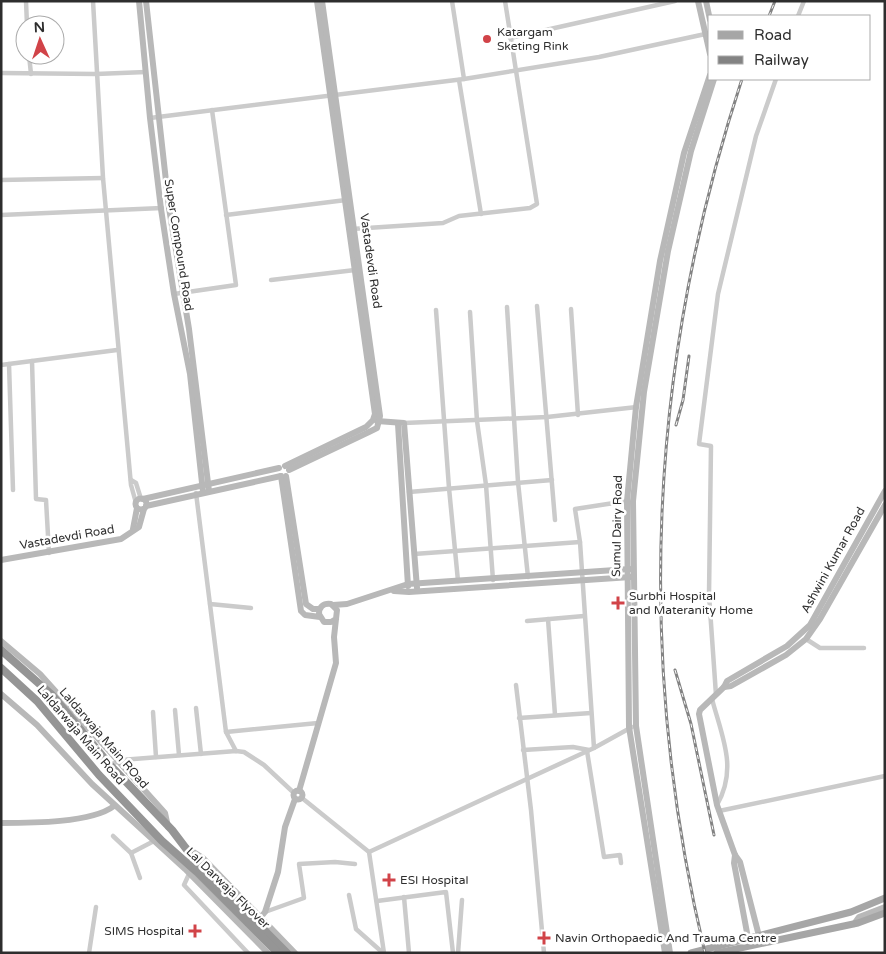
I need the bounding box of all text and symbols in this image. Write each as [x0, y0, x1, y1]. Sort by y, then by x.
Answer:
north arrow [15, 15, 65, 65]
legend [708, 15, 871, 80]
text: N [33, 19, 45, 36]
place label: Katargam Sketing Rink [497, 25, 569, 53]
text: Road [754, 26, 792, 44]
marker: Katargam Sketing Rink [481, 33, 493, 45]
text: Railway [754, 51, 809, 69]
street label: Super Compound Road [162, 178, 196, 312]
street label: Vastadevdi Road [357, 213, 385, 309]
street label: Sumul Dairy Road [609, 475, 625, 577]
street label: Ashwini Kumar Road [798, 505, 868, 615]
street label: Vastadevdi Road [19, 522, 115, 552]
place label: Surbhi Hospital and Materanity Home [629, 589, 753, 617]
marker: Surbhi Hospital and Materanity Home [611, 596, 625, 610]
street label: Laldarwaja Main Road [34, 683, 128, 787]
street label: Laldarwaja Main ROad [56, 685, 152, 791]
street label: Lal Darwaja Flyover [183, 845, 273, 932]
marker: ESI Hospital [382, 873, 396, 887]
place label: ESI Hospital [400, 873, 468, 887]
place label: SIMS Hospital [104, 924, 184, 938]
marker: SIMS Hospital [188, 924, 202, 938]
marker: Navin Orthopaedic And Trauma Centre [537, 931, 551, 945]
place label: Navin Orthopaedic And Trauma Centre [555, 931, 777, 945]

